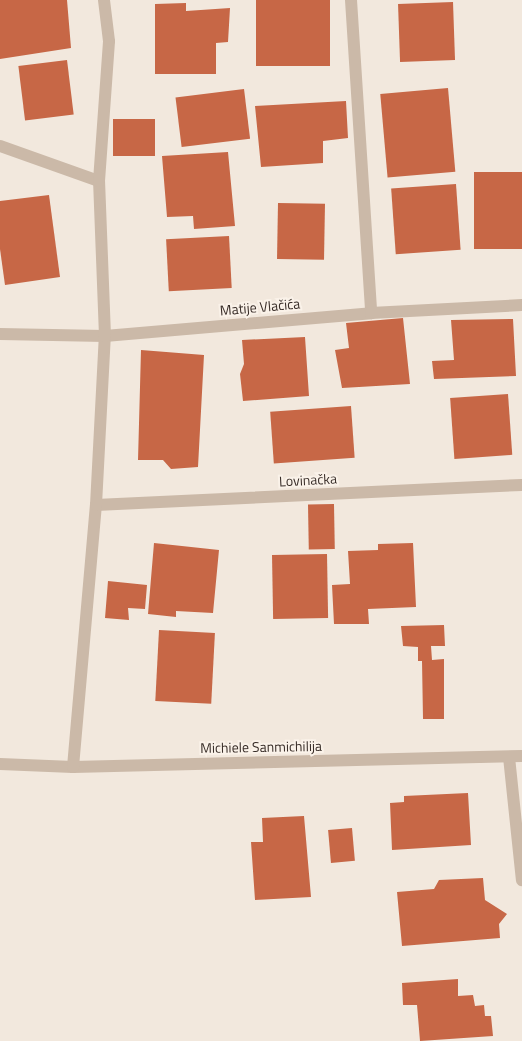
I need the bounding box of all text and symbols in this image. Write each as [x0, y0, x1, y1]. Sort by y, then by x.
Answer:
street label: Matije Vlačića [219, 295, 301, 319]
street label: Lovinačka [279, 470, 337, 490]
street label: Michiele Sanmichilija [200, 738, 322, 756]

